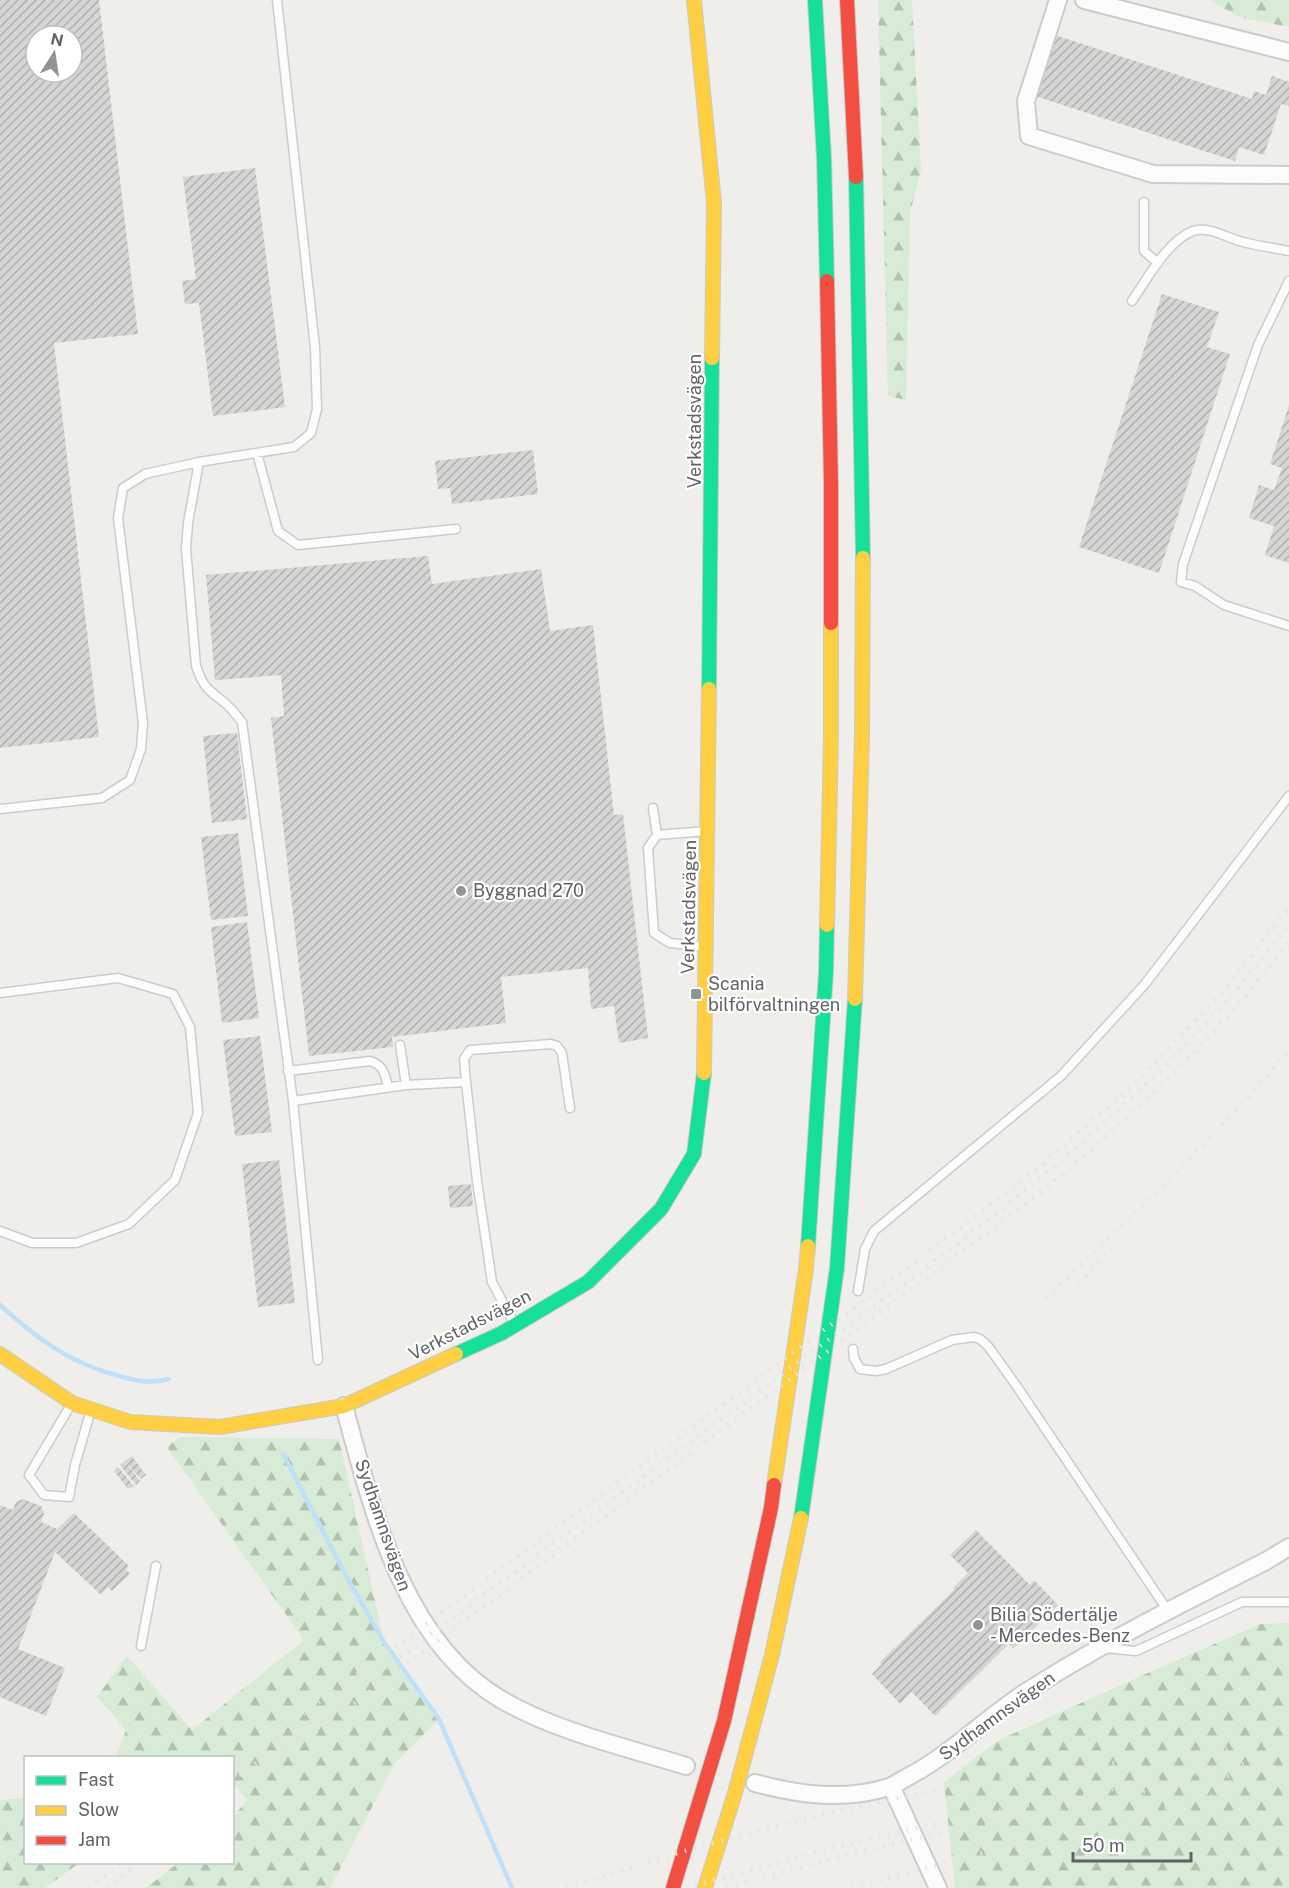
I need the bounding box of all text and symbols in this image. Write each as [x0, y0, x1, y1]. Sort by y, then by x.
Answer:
north arrow [24, 24, 84, 84]
text: N [49, 29, 65, 50]
street label: Verkstadsvägen [684, 354, 705, 488]
street label: Verkstadsvägen [677, 840, 700, 974]
place label: Byggnad 270 [473, 880, 584, 901]
marker: Byggnad 270 [454, 884, 468, 898]
place label: Scania bilförvaltningen [708, 973, 840, 1015]
marker: Scania bilförvaltningen [689, 987, 703, 1001]
street label: Verkstadsvägen [405, 1285, 534, 1364]
street label: Sydhamnsvägen [351, 1456, 416, 1594]
place label: Bilia Södertälje - Mercedes-Benz [990, 1604, 1130, 1646]
marker: Bilia Södertälje - Mercedes-Benz [971, 1618, 985, 1632]
street label: Sydhamnsvägen [935, 1667, 1059, 1765]
legend [24, 1756, 234, 1864]
text: Fast [78, 1769, 114, 1790]
text: Slow [78, 1799, 119, 1820]
scale bar [1073, 1825, 1192, 1863]
text: Jam [78, 1829, 111, 1850]
text: 50 m [1082, 1835, 1125, 1856]

